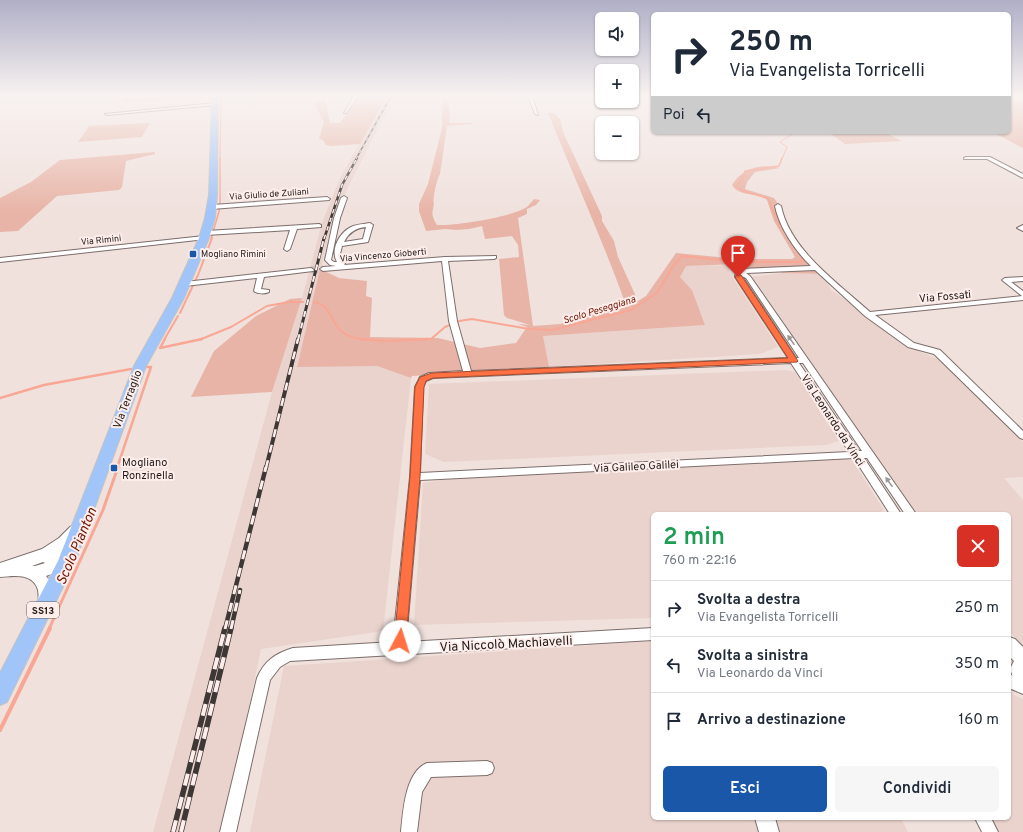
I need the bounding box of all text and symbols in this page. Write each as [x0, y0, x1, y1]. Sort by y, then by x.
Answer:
map controls [595, 12, 639, 160]
button: sound [595, 12, 639, 56]
text: 250 m [729, 25, 813, 61]
icon: right [663, 28, 715, 80]
text: Via Evangelista Torricelli [729, 60, 925, 83]
button: + [595, 64, 639, 108]
icon: left [693, 104, 715, 126]
text: Poi [663, 106, 685, 125]
button: − [595, 116, 639, 160]
street label: Via Giulio de Zuliani [229, 186, 309, 203]
street label: Via Rimini [80, 233, 122, 248]
pin [721, 236, 755, 277]
icon: arrive [727, 242, 749, 264]
street label: Via Vincenzo Gioberti [339, 246, 427, 265]
marker: Mogliano Rimini [188, 249, 198, 259]
place label: Mogliano Rimini [201, 249, 266, 260]
street label: Via Fossati [918, 288, 972, 306]
water label: Scolo Peseggiana [562, 293, 638, 328]
one-way arrow [787, 335, 795, 345]
street label: Via Terraglio [110, 368, 146, 431]
street label: Via Leonardo da Vinci [797, 372, 867, 469]
place label: Mogliano Ronzinella [122, 456, 174, 483]
street label: Via Galileo Galilei [593, 458, 679, 476]
marker: Mogliano Ronzinella [109, 463, 119, 473]
one-way arrow [885, 477, 893, 487]
water label: Scolo Pianton [53, 505, 101, 588]
text: 2 min [663, 523, 725, 553]
button: close [957, 525, 999, 567]
text: 760 m · 22:16 [663, 553, 737, 569]
text: Svolta a destra [697, 591, 800, 610]
icon: right [663, 598, 685, 620]
text: 250 m [955, 599, 999, 618]
road number: SS13 [27, 602, 59, 618]
text: Via Evangelista Torricelli [697, 610, 838, 626]
position arrow [379, 620, 421, 662]
street label: Via Niccolò Machiavelli [439, 634, 573, 656]
text: Svolta a sinistra [697, 647, 808, 666]
icon: left [663, 654, 685, 676]
text: 350 m [955, 655, 999, 674]
text: Via Leonardo da Vinci [697, 666, 823, 682]
icon: arrive [663, 710, 685, 732]
text: Arrivo a destinazione [697, 711, 846, 730]
text: 160 m [959, 711, 999, 730]
button: Esci [663, 766, 827, 812]
button: Condividi [835, 766, 999, 812]

